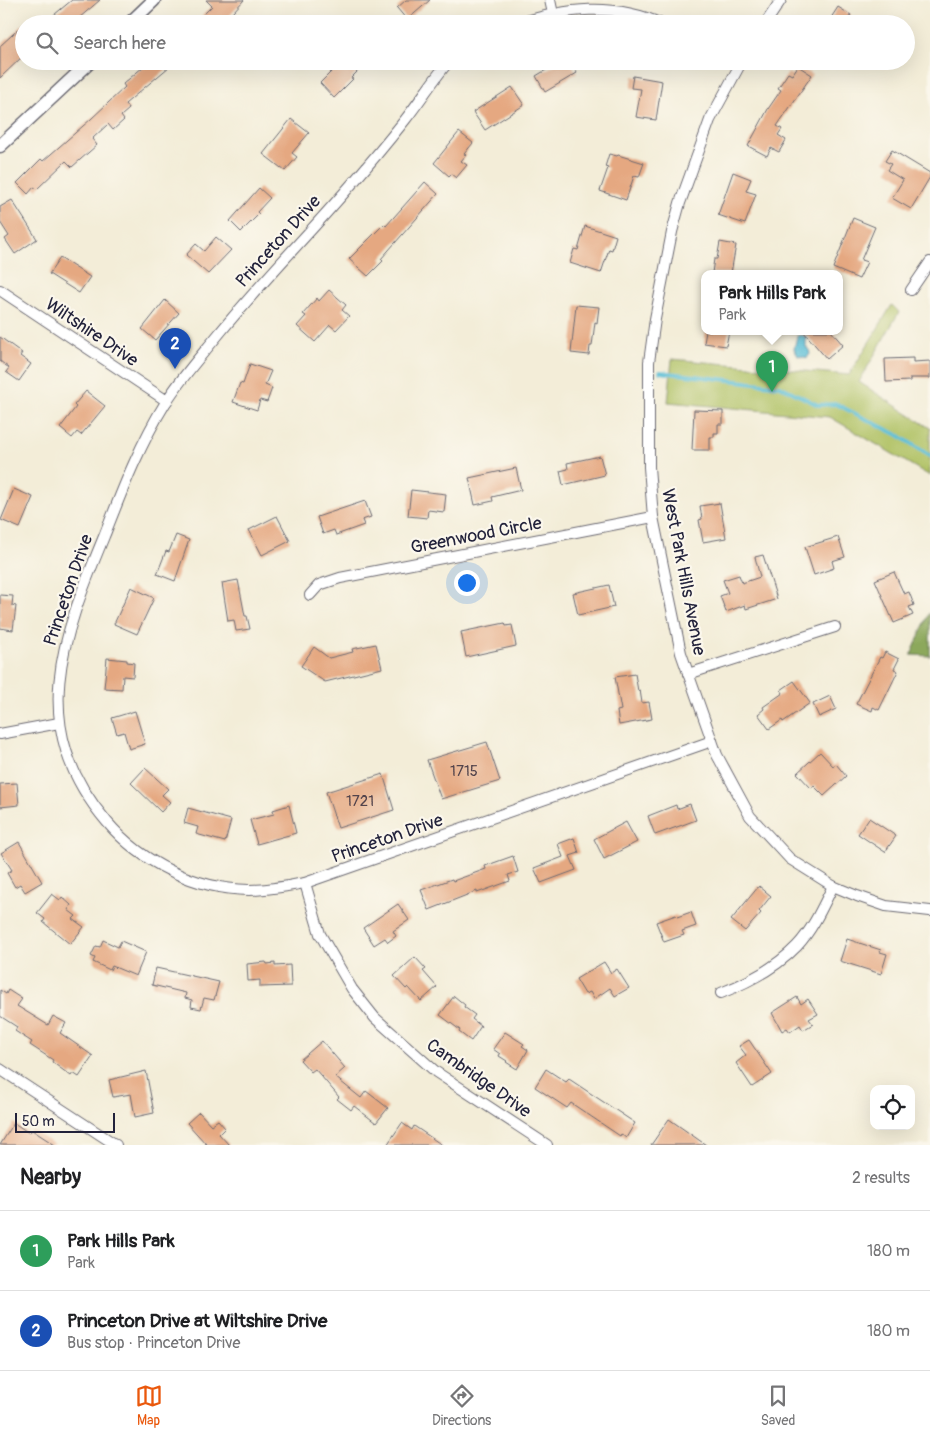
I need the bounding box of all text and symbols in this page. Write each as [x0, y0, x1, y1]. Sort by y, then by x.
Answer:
search box [15, 15, 915, 70]
icon: search [33, 29, 61, 57]
text: Search here [73, 31, 166, 55]
street label: Princeton Drive [231, 190, 326, 292]
popup [701, 270, 843, 335]
text: Park Hills Park [718, 281, 826, 305]
street label: Wiltshire Drive [41, 293, 143, 372]
text: Park [718, 305, 746, 325]
pin: 2 [159, 328, 191, 369]
pin: 1 [756, 351, 788, 392]
street label: West Park Hills Avenue [656, 487, 711, 658]
street label: Greenwood Circle [409, 512, 544, 559]
street label: Princeton Drive [39, 531, 98, 649]
your location [454, 570, 480, 596]
house number: 1715 [450, 762, 478, 781]
house number: 1721 [346, 792, 374, 811]
street label: Princeton Drive [328, 809, 446, 868]
street label: Cambridge Drive [422, 1034, 536, 1123]
map controls [870, 1085, 915, 1130]
button: locate [870, 1085, 915, 1130]
scale bar [15, 1110, 115, 1133]
text: 50 m [22, 1113, 55, 1130]
text: Nearby [20, 1164, 81, 1191]
text: 2 results [852, 1168, 910, 1188]
text: Park Hills Park [67, 1229, 175, 1253]
text: 1 [33, 1241, 39, 1261]
text: 180 m [867, 1241, 910, 1261]
text: Park [67, 1253, 95, 1273]
text: Princeton Drive at Wiltshire Drive [67, 1309, 327, 1333]
text: 2 [32, 1321, 40, 1341]
text: 180 m [867, 1321, 910, 1341]
text: Bus stop · Princeton Drive [67, 1333, 240, 1353]
tab: Map [135, 1382, 163, 1429]
tab: Directions [432, 1382, 491, 1429]
tab: Saved [761, 1382, 795, 1429]

